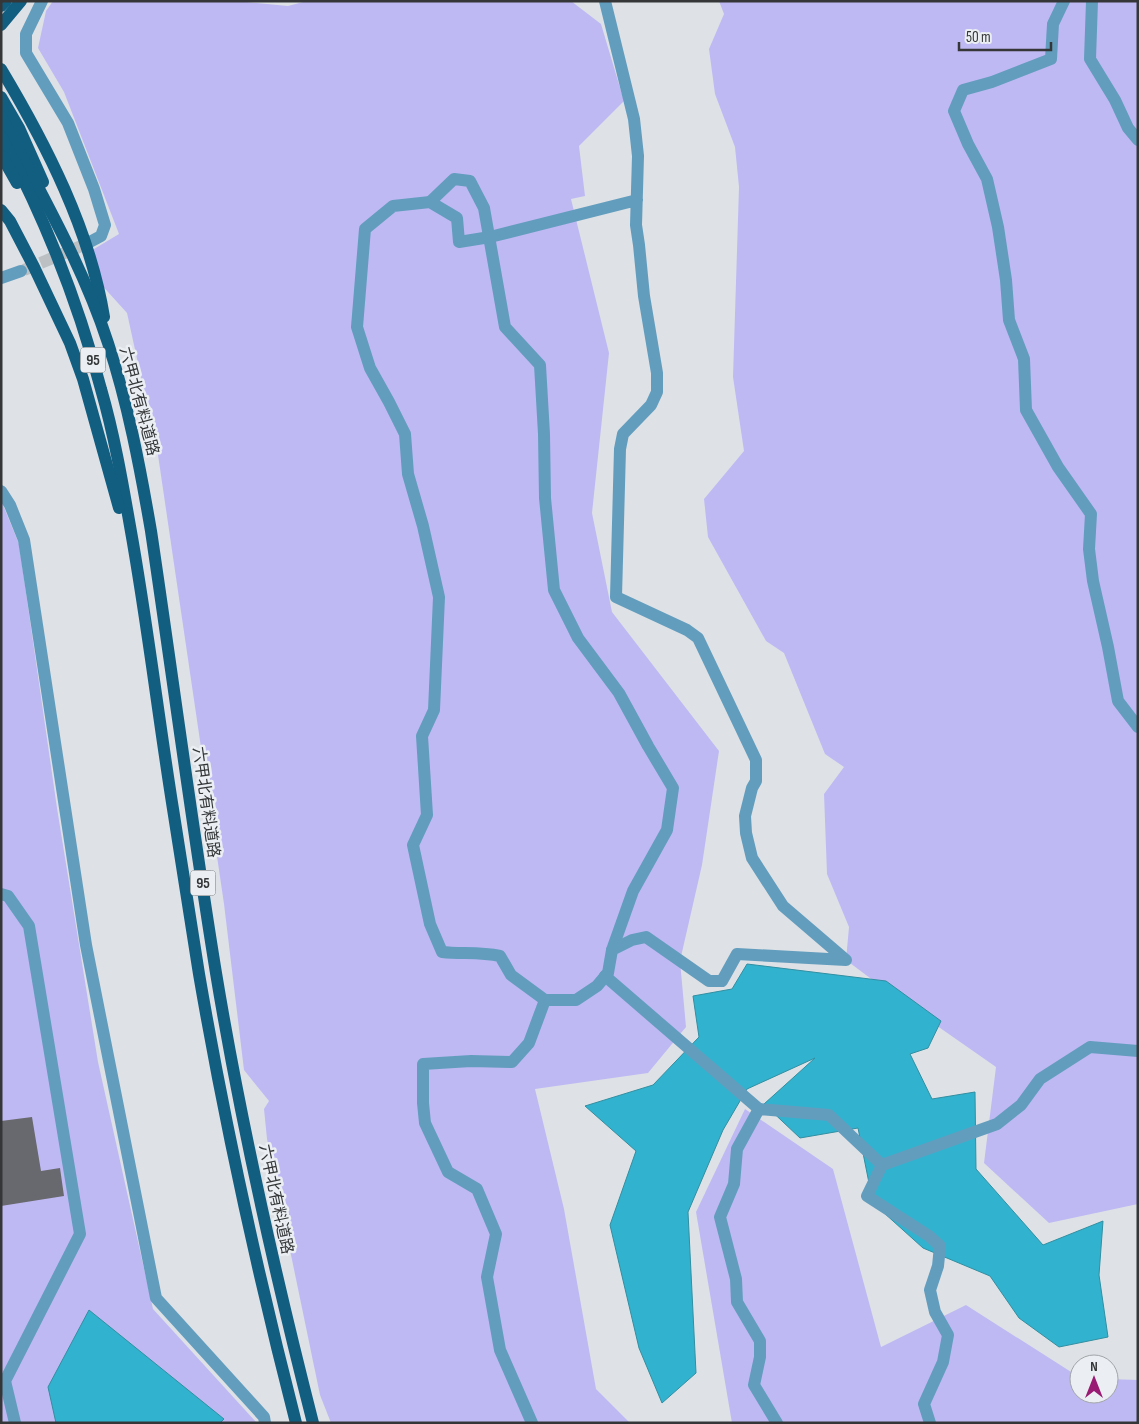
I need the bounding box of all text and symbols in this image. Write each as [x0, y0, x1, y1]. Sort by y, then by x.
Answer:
scale bar [959, 20, 1052, 52]
text: 50 m [966, 28, 991, 47]
street label: 六甲北有料道路 [115, 345, 162, 458]
road number: 95 [80, 348, 106, 372]
street label: 六甲北有料道路 [188, 745, 223, 859]
road number: 95 [190, 870, 216, 896]
street label: 六甲北有料道路 [255, 1143, 296, 1256]
north arrow [1069, 1354, 1119, 1404]
text: N [1090, 1358, 1098, 1375]

